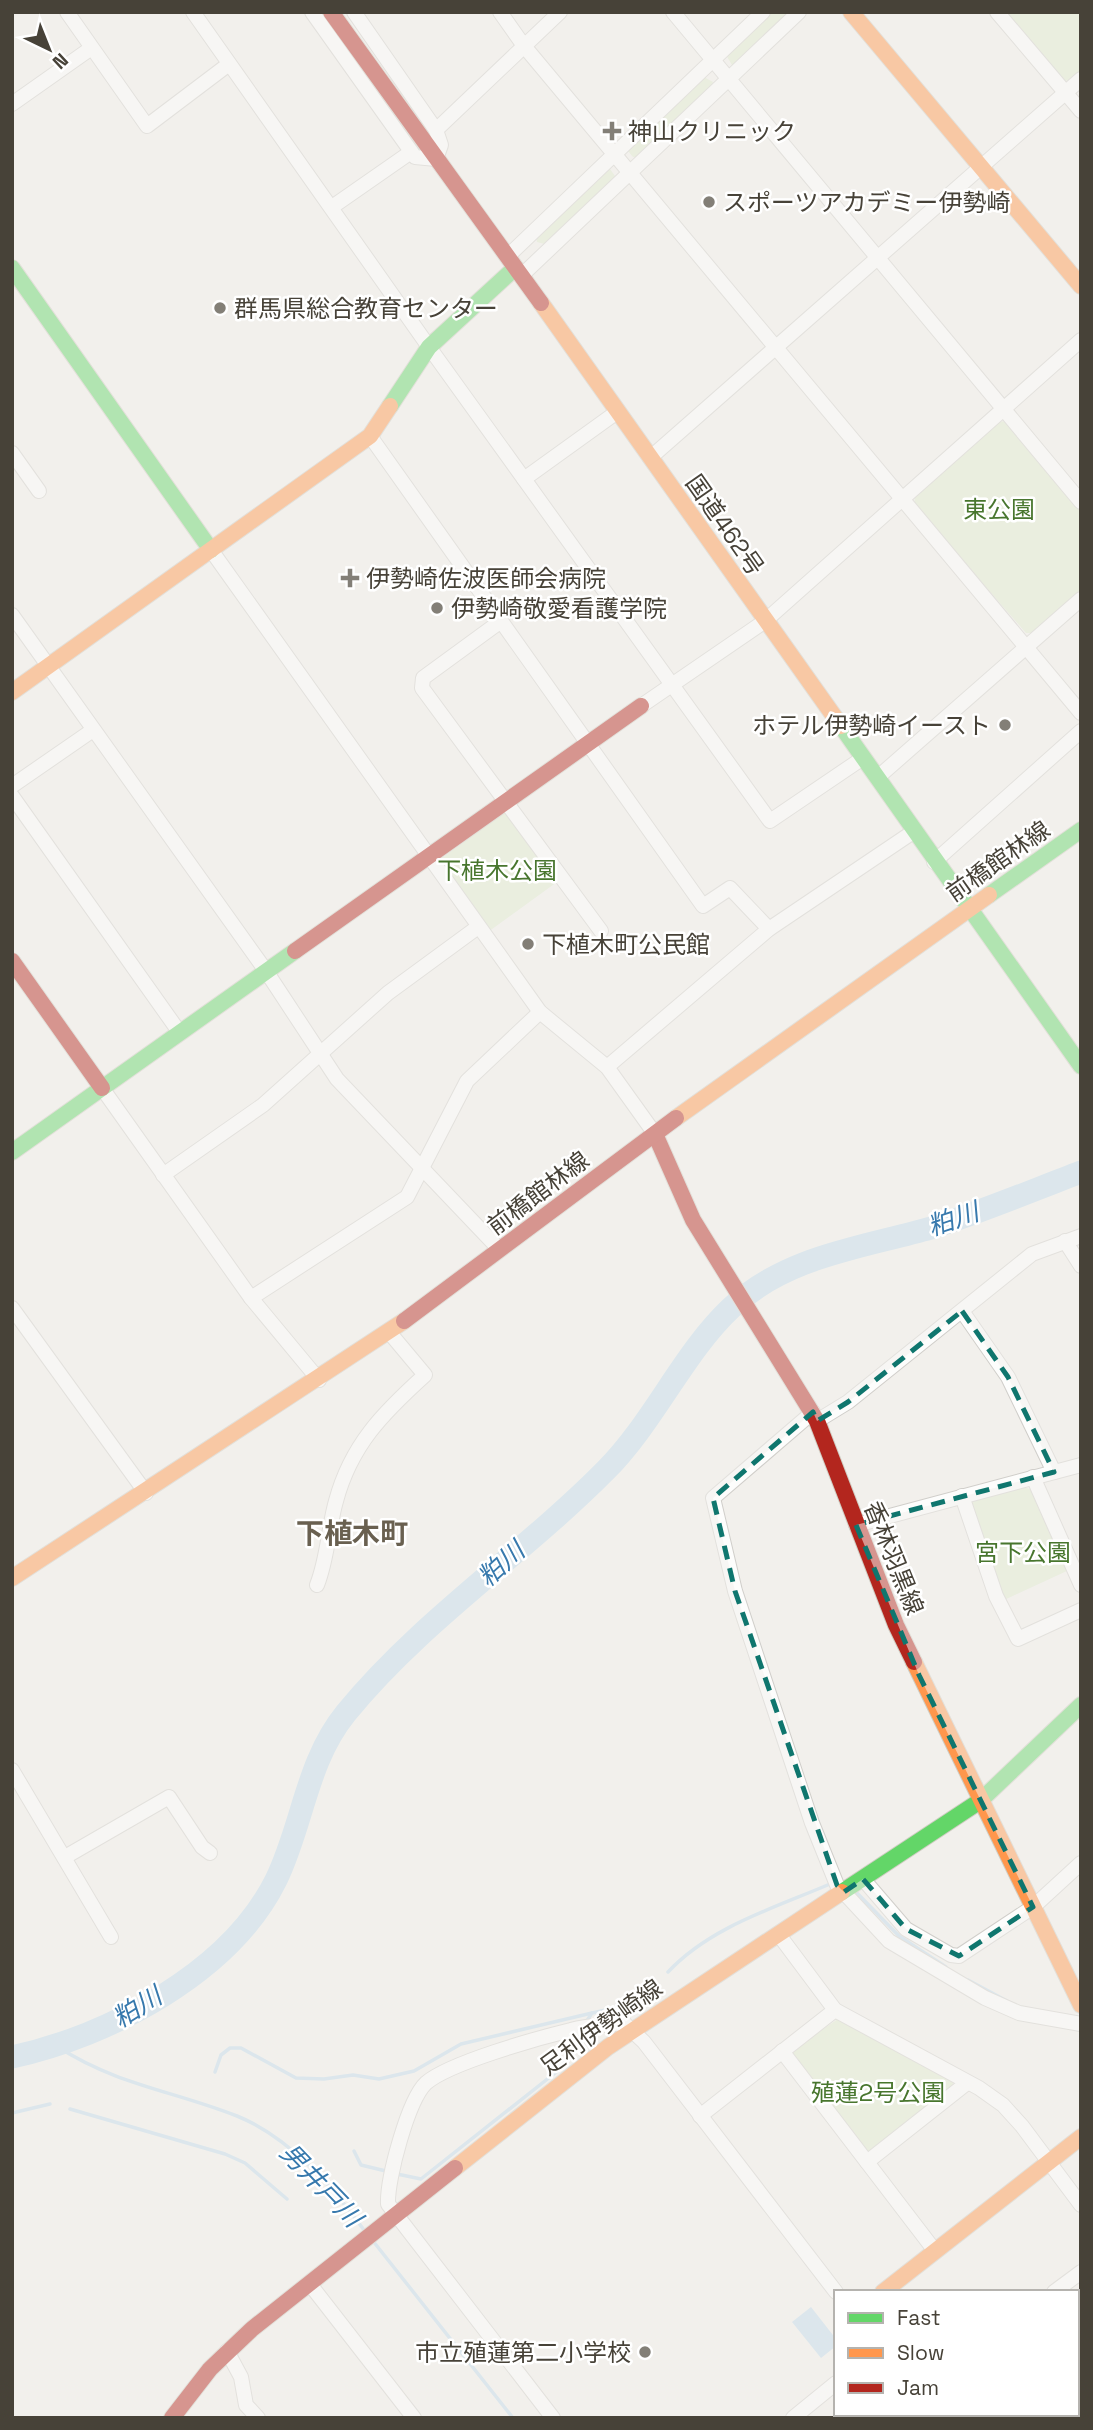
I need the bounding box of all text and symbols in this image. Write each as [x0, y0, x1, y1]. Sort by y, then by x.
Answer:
north arrow [14, 14, 84, 84]
text: N [47, 48, 73, 75]
place label: 神山クリニック [628, 116, 796, 147]
marker: 神山クリニック [602, 121, 622, 141]
place label: スポーツアカデミー伊勢崎 [723, 187, 1011, 218]
marker: スポーツアカデミー伊勢崎 [701, 194, 717, 210]
place label: 群馬県総合教育センター [234, 293, 498, 324]
marker: 群馬県総合教育センター [212, 300, 228, 316]
street label: 国道462号 [679, 469, 771, 581]
park label: 東公園 [963, 494, 1035, 525]
place label: 伊勢崎佐波医師会病院 [366, 563, 606, 594]
marker: 伊勢崎佐波医師会病院 [340, 568, 360, 588]
place label: 伊勢崎敬愛看護学院 [451, 593, 667, 624]
marker: 伊勢崎敬愛看護学院 [429, 600, 445, 616]
place label: ホテル伊勢崎イースト [752, 710, 991, 741]
marker: ホテル伊勢崎イースト [997, 717, 1013, 733]
street label: 前橋館林線 [940, 814, 1056, 908]
park label: 下植木公園 [437, 855, 557, 886]
place label: 下植木町公民館 [542, 929, 710, 960]
marker: 下植木町公民館 [520, 936, 536, 952]
street label: 前橋館林線 [481, 1145, 595, 1241]
water label: 粕川 [923, 1193, 986, 1244]
street label: 香林羽黒線 [857, 1497, 931, 1619]
district label: 下植木町 [296, 1515, 408, 1551]
water label: 粕川 [470, 1532, 534, 1594]
park label: 宮下公園 [975, 1537, 1071, 1568]
street label: 足利伊勢崎線 [534, 1972, 668, 2082]
water label: 粕川 [106, 1977, 171, 2035]
park label: 殖蓮2号公園 [811, 2077, 945, 2108]
water label: 男井戸川 [273, 2136, 371, 2236]
legend [834, 2290, 1079, 2416]
text: Fast [897, 2304, 941, 2331]
place label: 市立殖蓮第二小学校 [415, 2337, 631, 2368]
text: Slow [897, 2339, 945, 2366]
marker: 市立殖蓮第二小学校 [637, 2344, 653, 2360]
text: Jam [897, 2374, 939, 2401]

